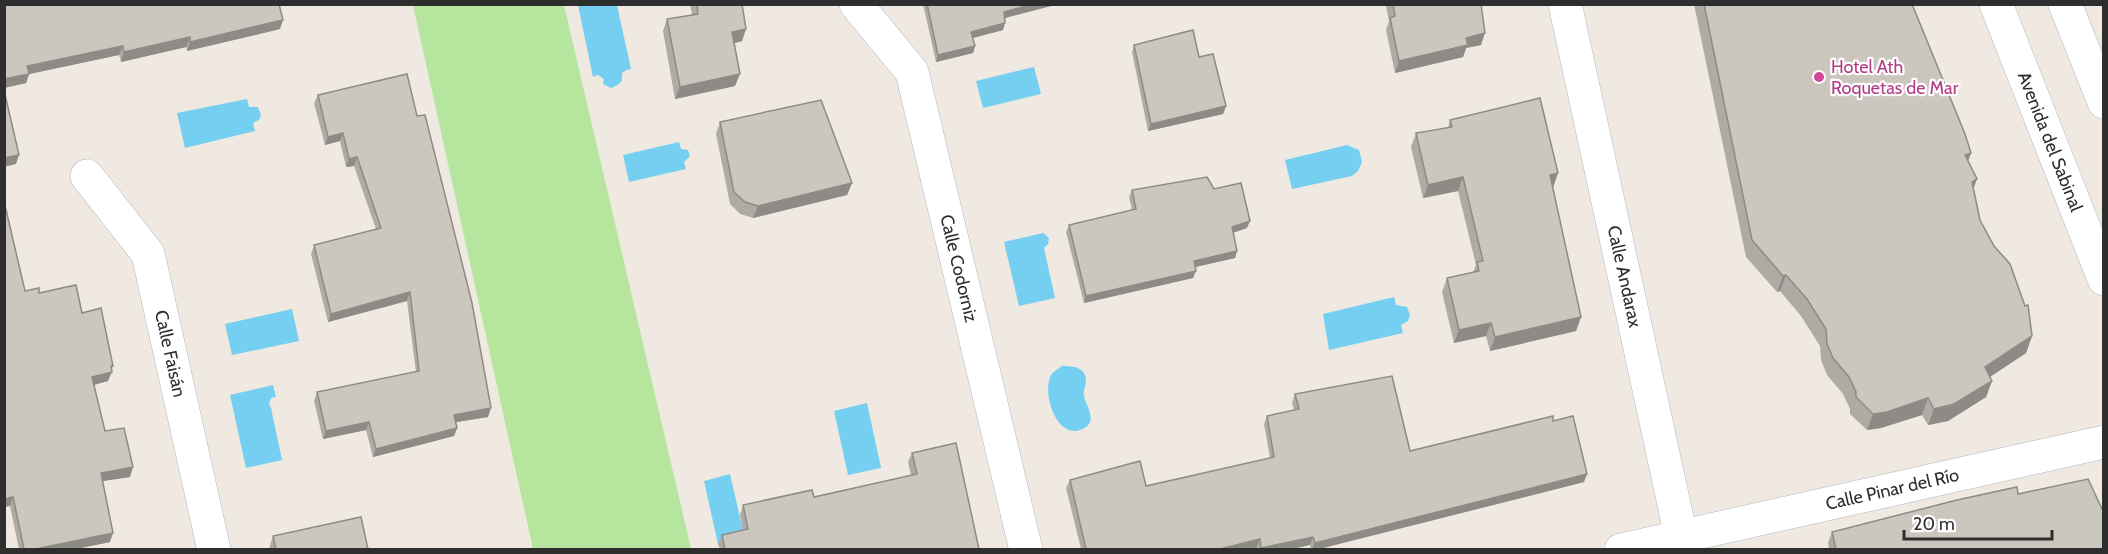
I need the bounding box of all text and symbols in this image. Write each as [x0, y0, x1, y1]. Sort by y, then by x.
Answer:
place label: Hotel Ath Roquetas de Mar [1831, 56, 1959, 99]
street label: Avenida del Sabinal [2013, 69, 2088, 216]
marker: Hotel Ath Roquetas de Mar [1812, 70, 1826, 84]
street label: Calle Codorniz [935, 212, 982, 325]
street label: Calle Andarax [1603, 223, 1646, 330]
street label: Calle Faisán [150, 308, 191, 399]
street label: Calle Pinar del Río [1824, 464, 1961, 515]
scale bar [1904, 503, 2052, 541]
text: 20 m [1913, 513, 1955, 535]

